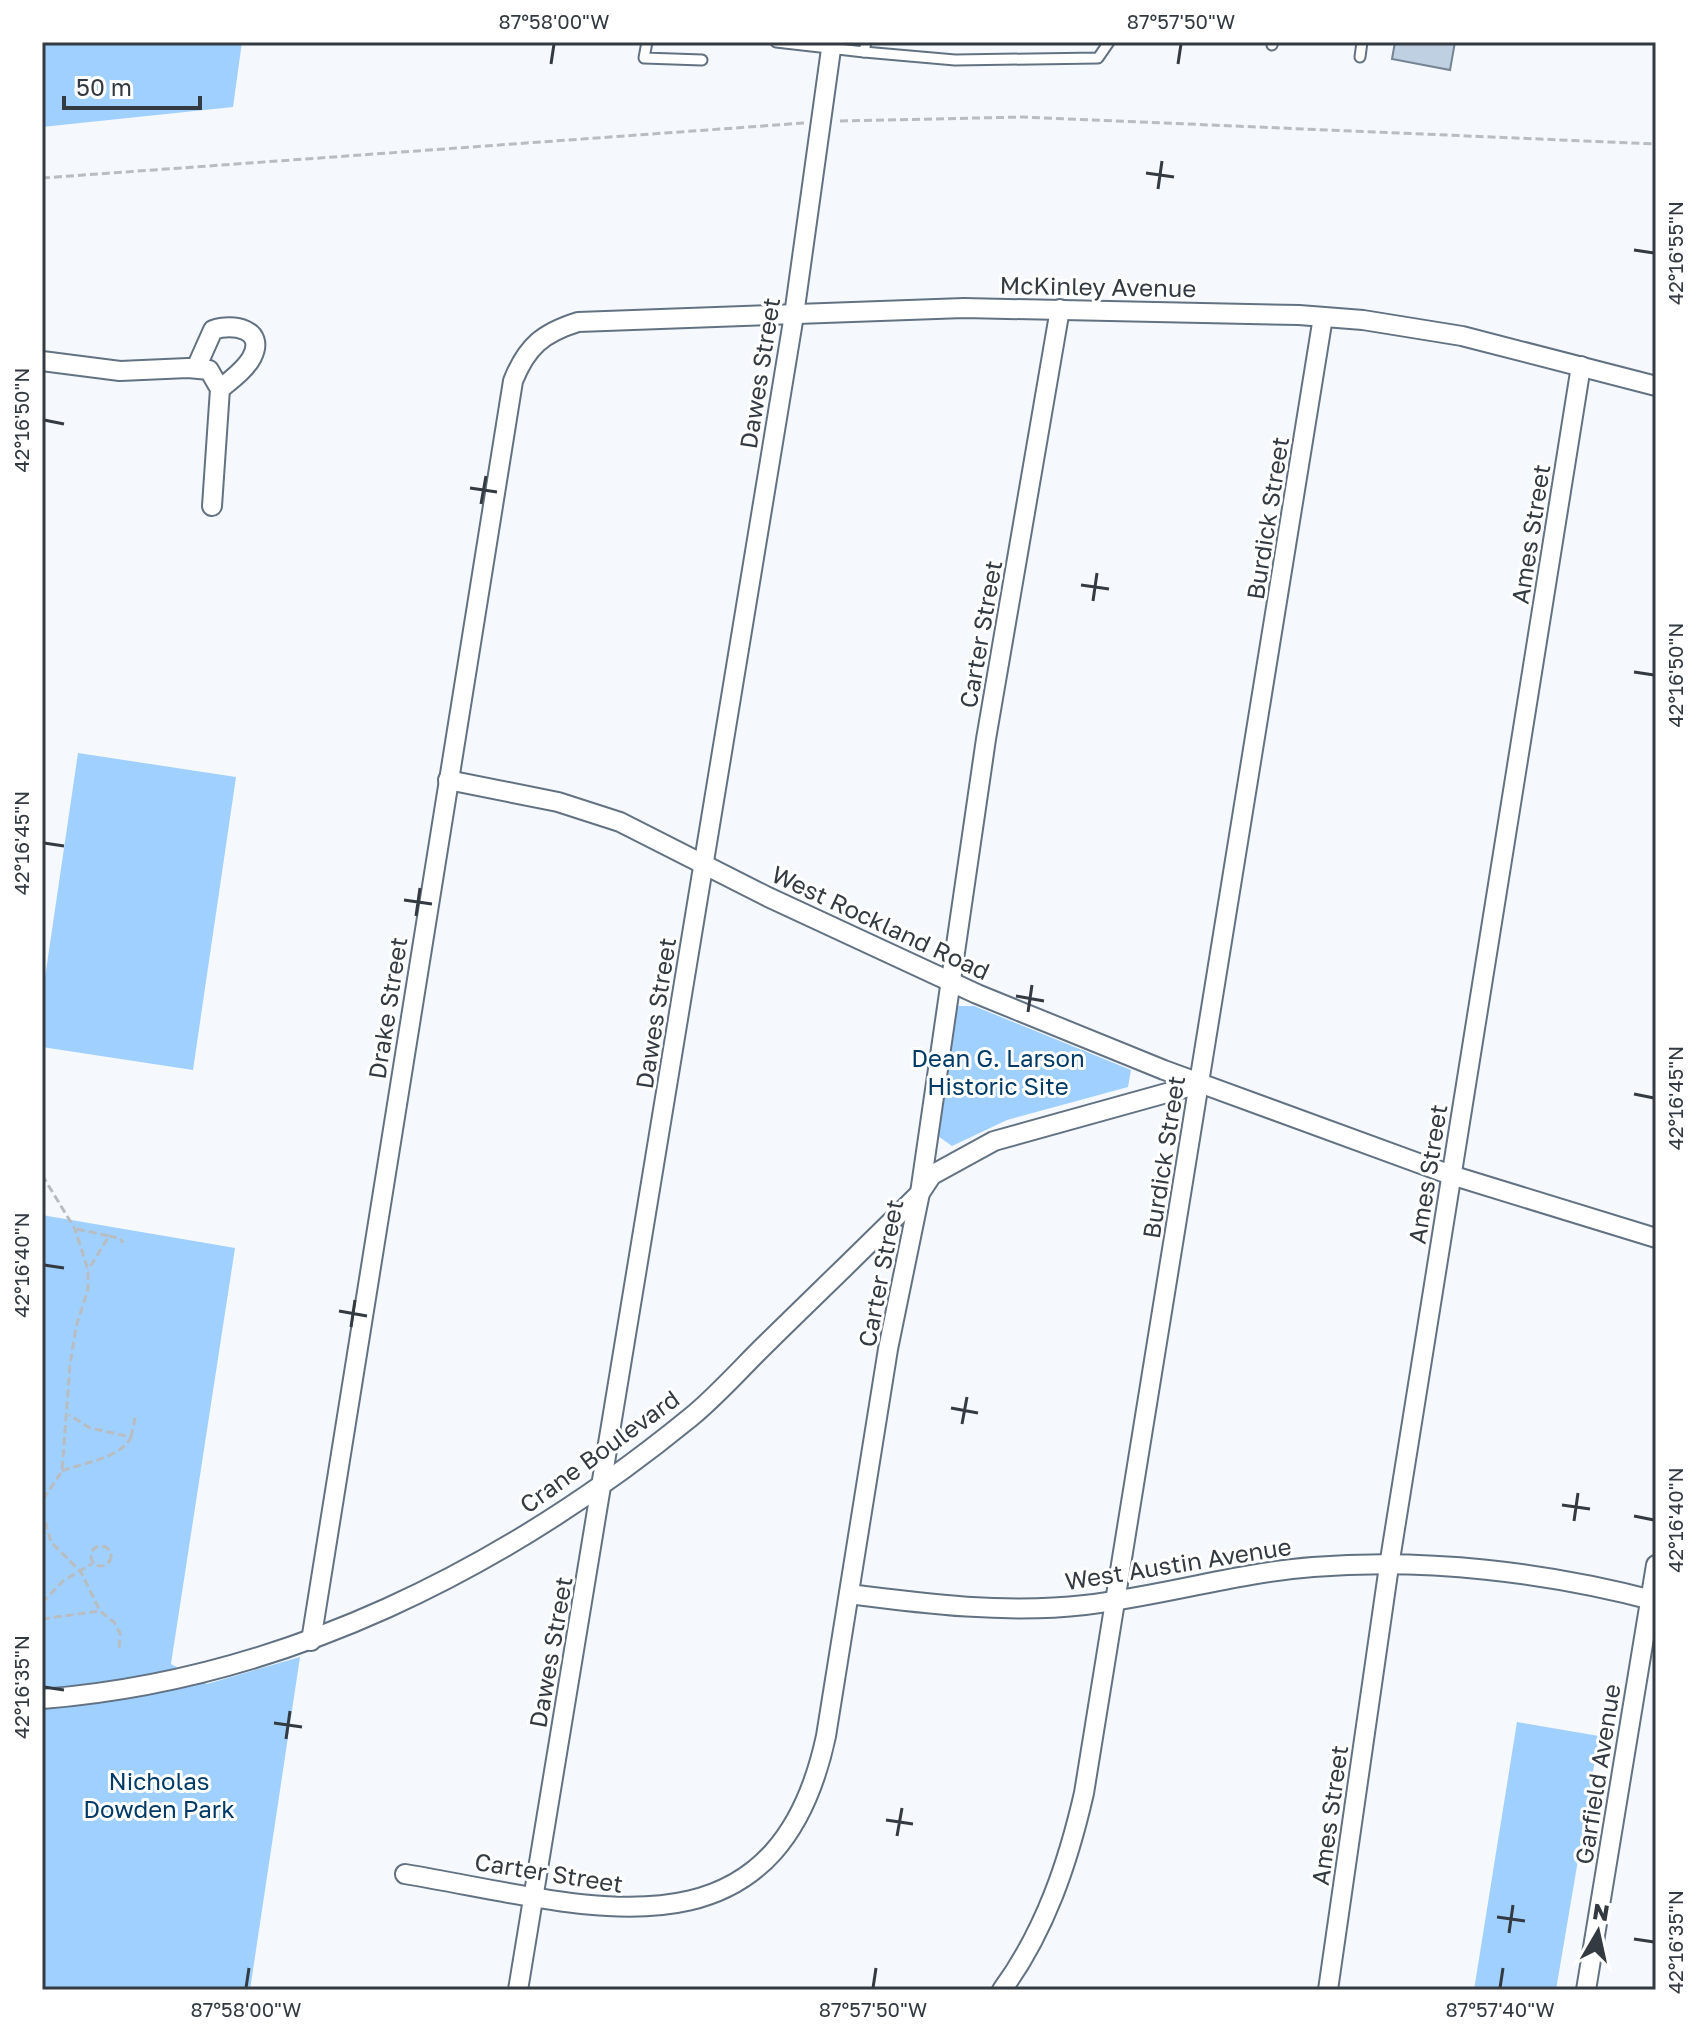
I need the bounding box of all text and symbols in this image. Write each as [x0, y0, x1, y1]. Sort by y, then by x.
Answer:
text: 87°58'00"W [499, 9, 610, 33]
text: 87°57'50"W [1127, 9, 1235, 33]
scale bar [64, 60, 200, 110]
text: 50 m [76, 72, 132, 101]
text: 42°16'55"N [1663, 201, 1687, 305]
street label: McKinley Avenue [1000, 270, 1196, 302]
street label: Dawes Street [733, 295, 785, 451]
text: 42°16'50"N [9, 368, 33, 472]
street label: Burdick Street [1240, 434, 1294, 602]
street label: Ames Street [1505, 462, 1555, 606]
street label: Carter Street [953, 558, 1007, 710]
text: 42°16'50"N [1663, 623, 1687, 727]
text: 42°16'45"N [9, 791, 33, 895]
street label: West Rockland Road [767, 859, 995, 985]
street label: Drake Street [361, 935, 413, 1081]
street label: Dawes Street [629, 935, 681, 1091]
park label: Dean G. Larson Historic Site [911, 1043, 1085, 1100]
text: 42°16'45"N [1663, 1046, 1687, 1150]
street label: Burdick Street [1136, 1073, 1190, 1241]
street label: Ames Street [1402, 1102, 1452, 1246]
street label: Carter Street [851, 1197, 909, 1349]
text: 42°16'40"N [9, 1212, 33, 1318]
street label: Crane Boulevard [514, 1384, 684, 1518]
text: 42°16'40"N [1663, 1467, 1687, 1573]
street label: West Austin Avenue [1063, 1531, 1293, 1595]
street label: Dawes Street [522, 1574, 578, 1730]
text: 42°16'35"N [9, 1635, 33, 1739]
street label: Garfield Avenue [1568, 1682, 1626, 1866]
street label: Ames Street [1305, 1743, 1353, 1887]
park label: Nicholas Dowden Park [83, 1766, 235, 1823]
street label: Carter Street [473, 1846, 625, 1898]
text: 42°16'35"N [1663, 1890, 1687, 1994]
north arrow [1558, 1892, 1638, 1972]
text: N [1591, 1897, 1612, 1926]
text: 87°58'00"W [191, 1997, 302, 2021]
text: 87°57'50"W [819, 1997, 927, 2021]
text: 87°57'40"W [1445, 1997, 1555, 2021]

